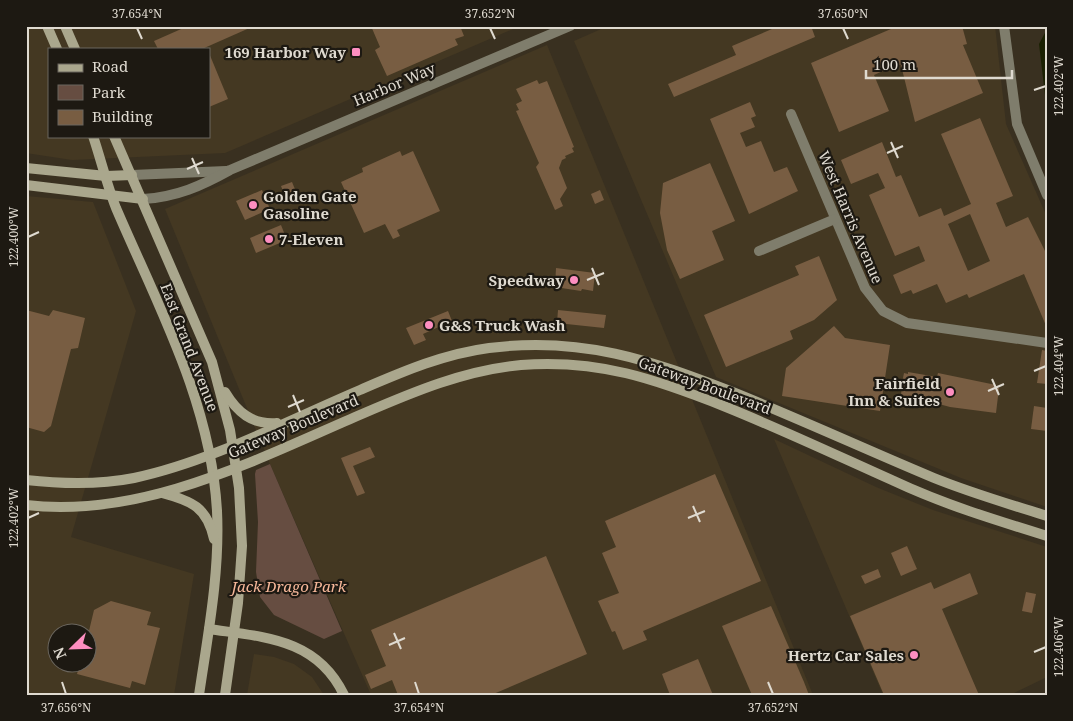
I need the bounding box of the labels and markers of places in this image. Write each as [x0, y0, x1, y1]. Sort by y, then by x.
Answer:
place label: 169 Harbor Way [224, 42, 346, 62]
marker: 169 Harbor Way [350, 46, 362, 58]
place label: Golden Gate Gasoline [263, 186, 356, 223]
marker: Golden Gate Gasoline [247, 199, 259, 211]
place label: 7-Eleven [279, 229, 343, 249]
marker: 7-Eleven [263, 233, 275, 245]
place label: Speedway [489, 270, 564, 290]
marker: Speedway [568, 274, 580, 286]
place label: G&S Truck Wash [439, 315, 565, 335]
marker: G&S Truck Wash [423, 319, 435, 331]
place label: Fairfield Inn & Suites [848, 373, 940, 410]
marker: Fairfield Inn & Suites [944, 386, 956, 398]
place label: Hertz Car Sales [788, 645, 904, 665]
marker: Hertz Car Sales [908, 649, 920, 661]

